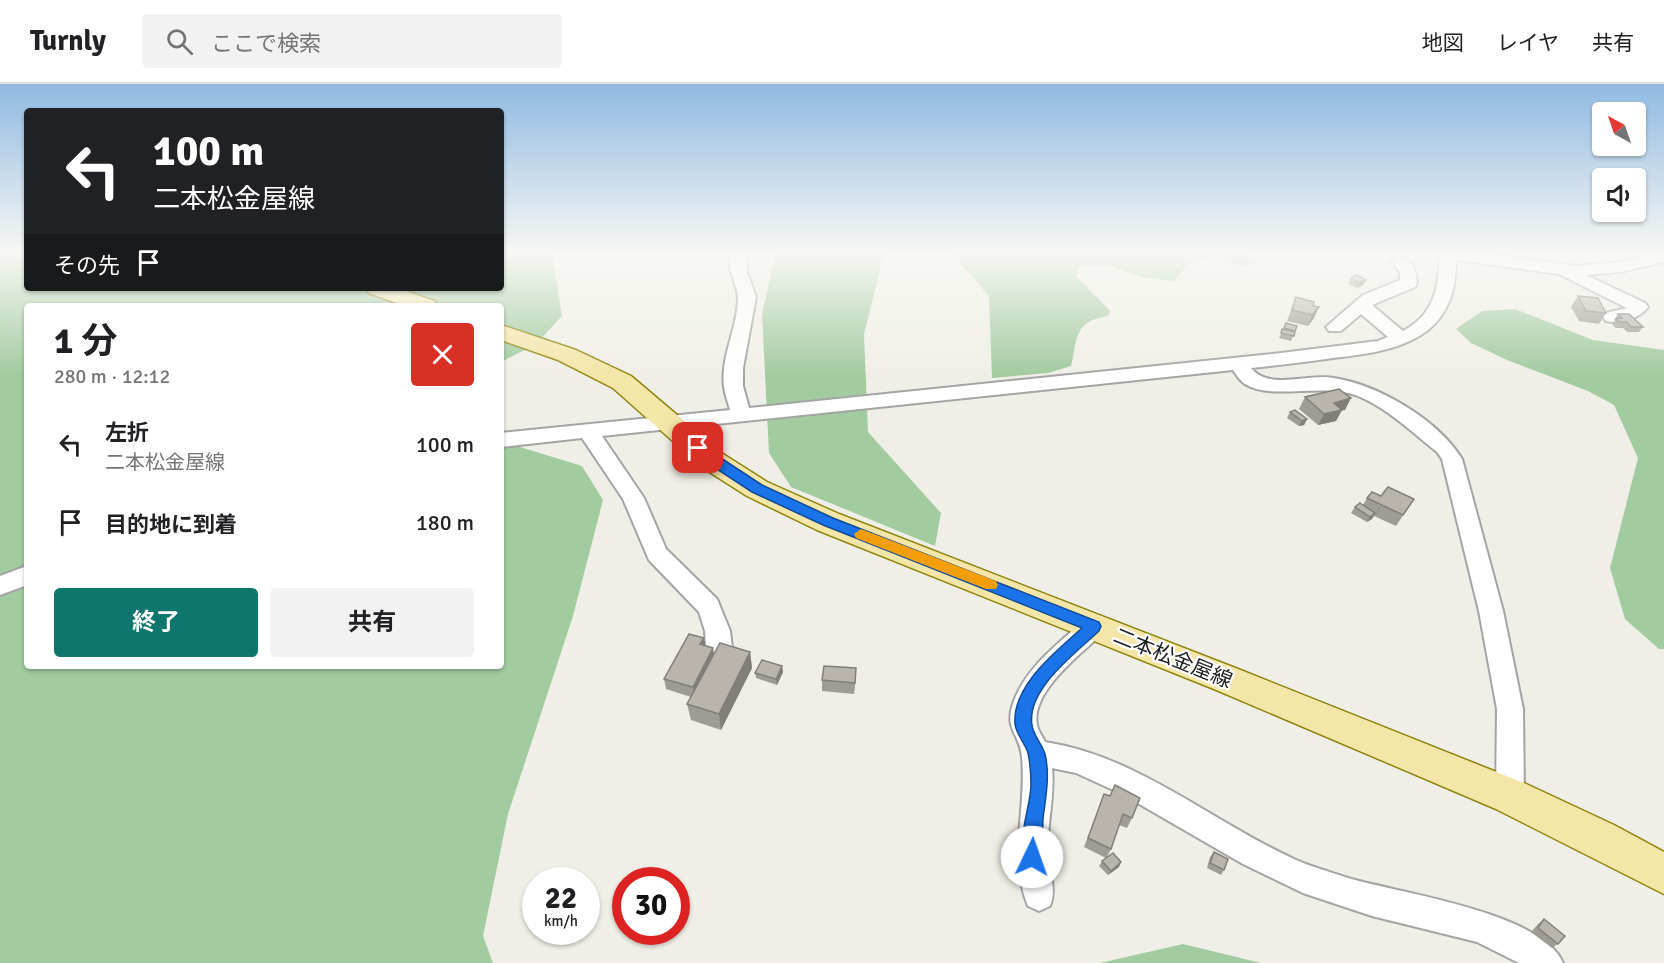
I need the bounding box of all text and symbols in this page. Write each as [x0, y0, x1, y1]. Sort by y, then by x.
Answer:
search box [142, 14, 562, 68]
text: Turnly [30, 24, 106, 58]
icon: search [163, 25, 196, 58]
text: ここで検索 [211, 30, 321, 57]
text: 地図 [1422, 30, 1464, 56]
text: レイヤ [1497, 30, 1559, 56]
text: 共有 [1592, 30, 1634, 56]
north arrow [1592, 102, 1646, 156]
map controls [1592, 102, 1646, 222]
text: 100 m [153, 126, 264, 177]
icon: left [54, 132, 132, 210]
button: sound [1592, 168, 1646, 222]
text: 二本松金屋線 [153, 183, 315, 216]
icon: arrive [132, 246, 165, 279]
text: その先 [54, 252, 120, 279]
text: 1 分 [54, 319, 117, 364]
button: close [411, 323, 474, 386]
text: 280 m · 12:12 [54, 364, 170, 389]
text: 左折 [105, 419, 149, 446]
pin [672, 422, 723, 473]
icon: left [54, 428, 87, 461]
text: 100 m [416, 431, 474, 458]
icon: arrive [681, 431, 714, 464]
text: 二本松金屋線 [105, 450, 225, 475]
icon: arrive [54, 506, 87, 539]
text: 180 m [416, 509, 474, 536]
text: 目的地に到着 [105, 511, 237, 538]
button: 終了 [54, 588, 258, 657]
button: 共有 [270, 588, 474, 657]
street label: 二本松金屋線 [1110, 622, 1236, 694]
position arrow [1000, 825, 1064, 889]
speed limit sign: 30 [612, 867, 690, 945]
text: 22 [545, 880, 577, 917]
text: km/h [544, 912, 578, 930]

